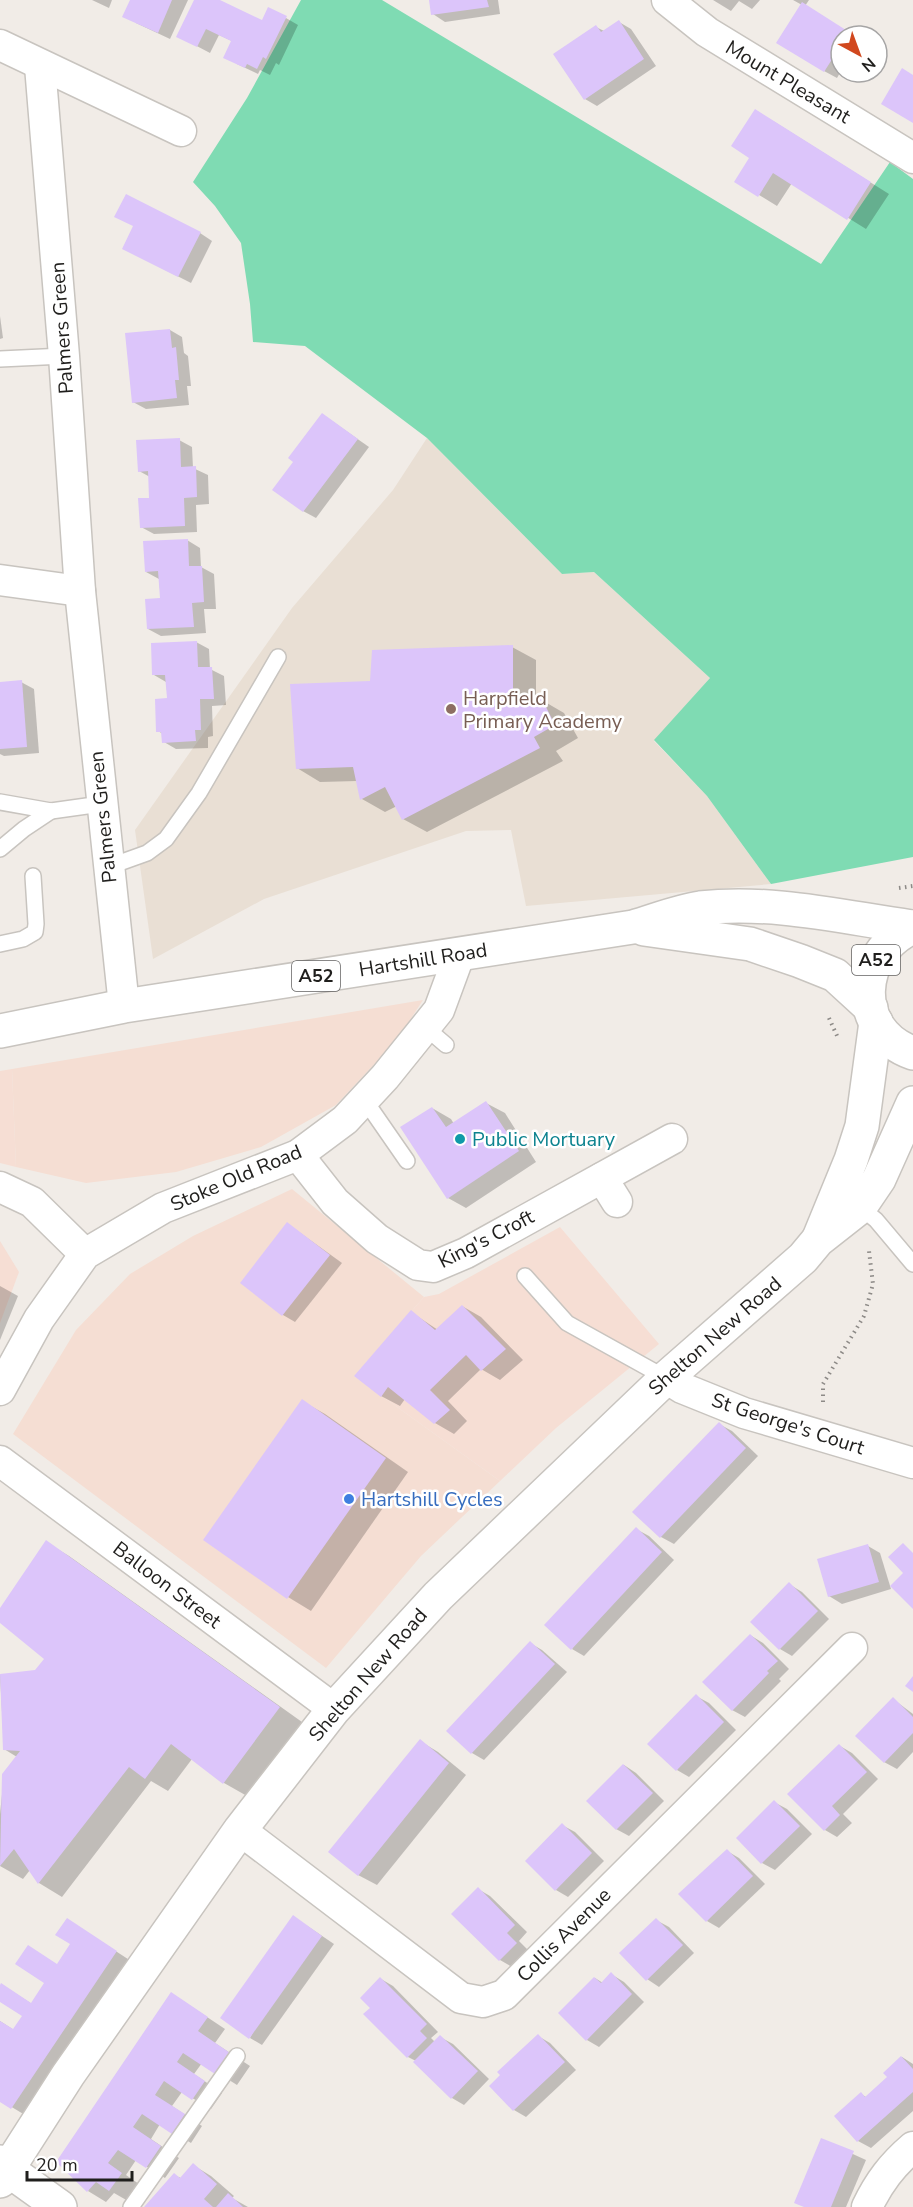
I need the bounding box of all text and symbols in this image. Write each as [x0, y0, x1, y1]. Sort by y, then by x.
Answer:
north arrow [829, 24, 889, 84]
street label: Mount Pleasant [721, 34, 856, 130]
text: N [856, 52, 880, 77]
street label: Palmers Green [44, 261, 80, 395]
place label: Harpfield Primary Academy [463, 685, 623, 735]
marker: Harpfield Primary Academy [444, 702, 458, 716]
street label: Palmers Green [83, 750, 123, 884]
street label: Hartshill Road [357, 937, 489, 983]
road number: A52 [852, 945, 900, 975]
road number: A52 [292, 961, 340, 991]
place label: Public Mortuary [472, 1126, 616, 1153]
marker: Public Mortuary [453, 1132, 467, 1146]
street label: Stoke Old Road [166, 1138, 306, 1218]
street label: King's Croft [433, 1203, 539, 1275]
street label: Shelton New Road [643, 1271, 787, 1401]
street label: St George's Court [708, 1387, 869, 1462]
place label: Hartshill Cycles [361, 1486, 503, 1513]
marker: Hartshill Cycles [342, 1492, 356, 1506]
street label: Balloon Street [107, 1535, 227, 1635]
street label: Shelton New Road [303, 1603, 433, 1747]
street label: Collis Avenue [511, 1882, 617, 1988]
scale bar [27, 2144, 132, 2182]
text: 20 m [36, 2153, 78, 2177]

